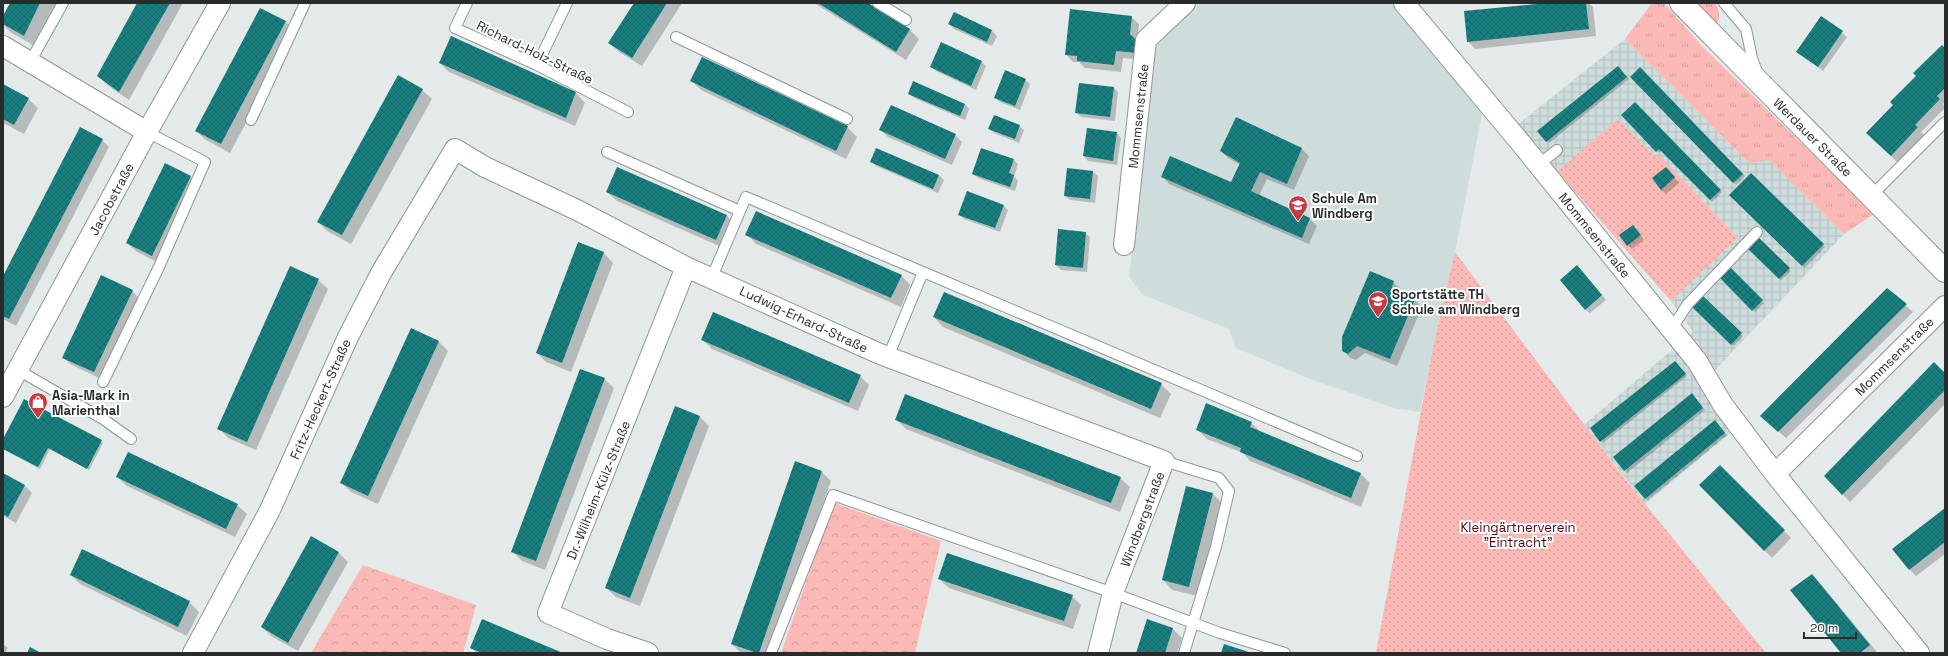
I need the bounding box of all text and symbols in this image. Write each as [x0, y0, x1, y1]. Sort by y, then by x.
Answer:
street label: Richard-Holz-Straße [474, 17, 596, 88]
street label: Mommsenstraße [1125, 63, 1152, 169]
street label: Werdauer Straße [1769, 94, 1856, 181]
street label: Jacobstraße [85, 160, 138, 238]
street label: Mommsenstraße [1555, 189, 1634, 281]
place label: Schule Am Windberg [1312, 190, 1377, 222]
school or university icon: Schule Am Windberg [1287, 194, 1309, 222]
street label: Ludwig-Erhard-Straße [737, 282, 871, 357]
place label: Sportstätte TH Schule am Windberg [1392, 286, 1520, 318]
school or university icon: Sportstätte TH Schule am Windberg [1367, 290, 1389, 318]
street label: Mommsenstraße [1851, 313, 1937, 399]
street label: Fritz-Heckert-Straße [286, 336, 355, 462]
place label: Asia-Mark in Marienthal [52, 387, 130, 419]
shop icon: Asia-Mark in Marienthal [27, 391, 49, 419]
street label: Dr.-Wilhelm-Külz-Straße [563, 418, 634, 562]
street label: Windbergstraße [1116, 469, 1168, 569]
park label: Kleingärtnerverein "Eintracht" [1460, 519, 1576, 551]
scale bar [1804, 614, 1856, 640]
text: 20 m [1810, 620, 1838, 636]

